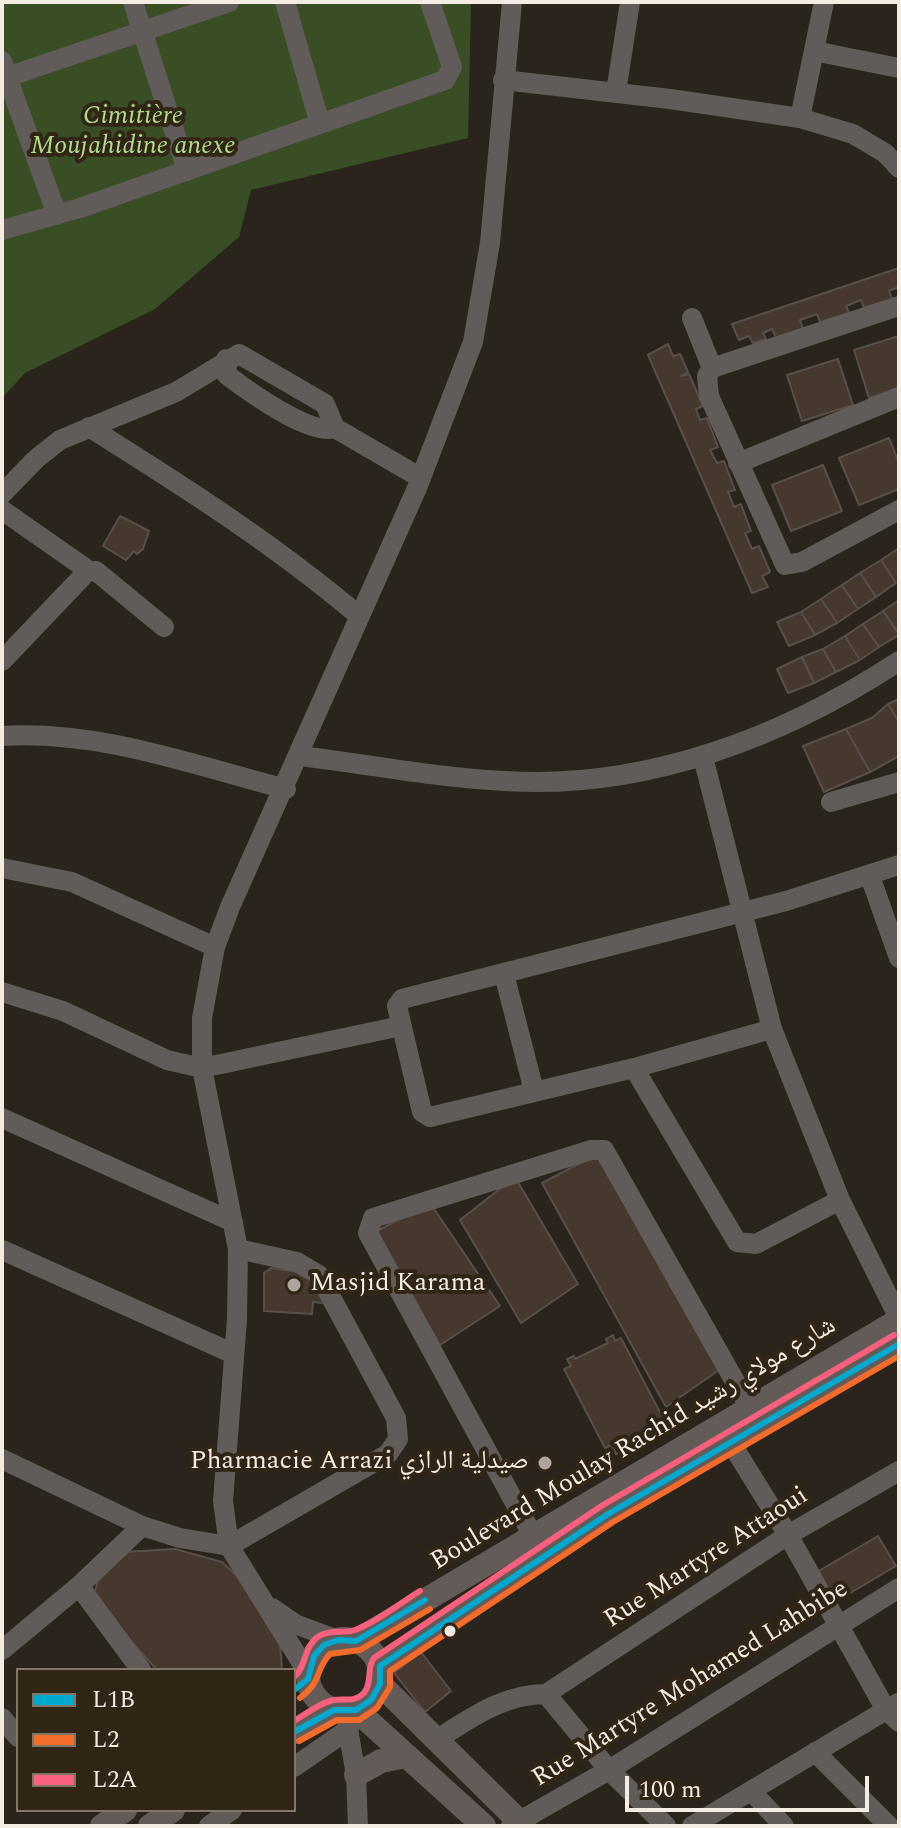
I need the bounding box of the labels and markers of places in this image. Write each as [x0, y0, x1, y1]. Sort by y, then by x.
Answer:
place label: Masjid Karama [310, 1269, 485, 1301]
marker: Masjid Karama [285, 1276, 303, 1294]
place label: Pharmacie Arrazi صيدلية الرازي [190, 1447, 529, 1479]
marker: Pharmacie Arrazi صيدلية الرازي [536, 1454, 554, 1472]
unlabelled marker [442, 1623, 458, 1639]

